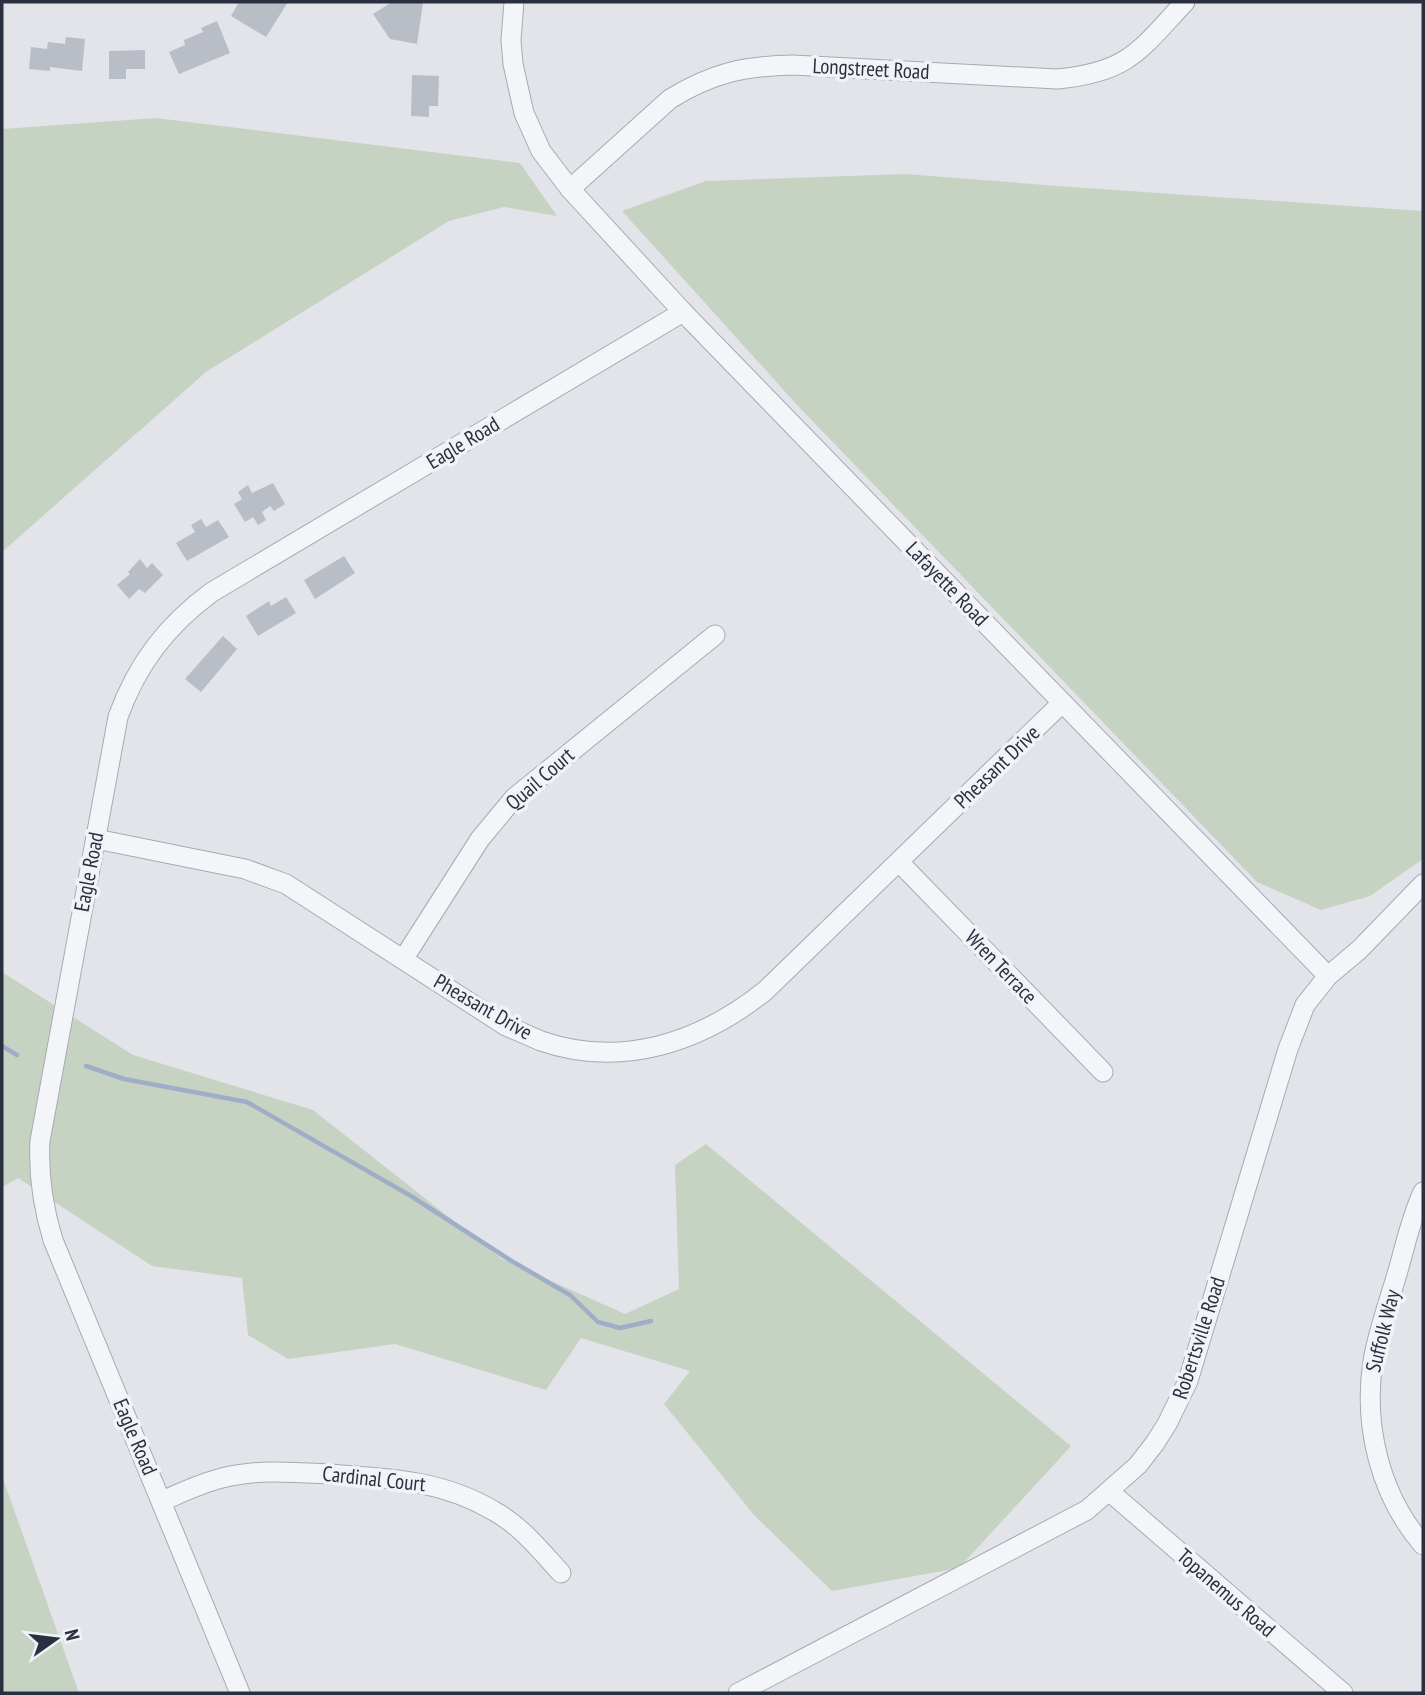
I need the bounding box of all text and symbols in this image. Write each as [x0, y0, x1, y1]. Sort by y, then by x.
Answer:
street label: Longstreet Road [812, 52, 930, 85]
street label: Eagle Road [421, 410, 504, 475]
street label: Lafayette Road [900, 536, 994, 632]
street label: Pheasant Drive [948, 719, 1045, 814]
street label: Quail Court [500, 741, 580, 816]
street label: Eagle Road [68, 830, 109, 914]
street label: Wren Terrace [960, 924, 1043, 1009]
street label: Pheasant Drive [429, 968, 537, 1045]
street label: Robertsville Road [1166, 1273, 1231, 1402]
street label: Suffolk Way [1359, 1287, 1406, 1375]
street label: Eagle Road [107, 1395, 164, 1479]
street label: Cardinal Court [321, 1460, 427, 1497]
street label: Topanemus Road [1171, 1542, 1281, 1643]
north arrow [21, 1604, 91, 1674]
text: N [60, 1627, 85, 1643]

